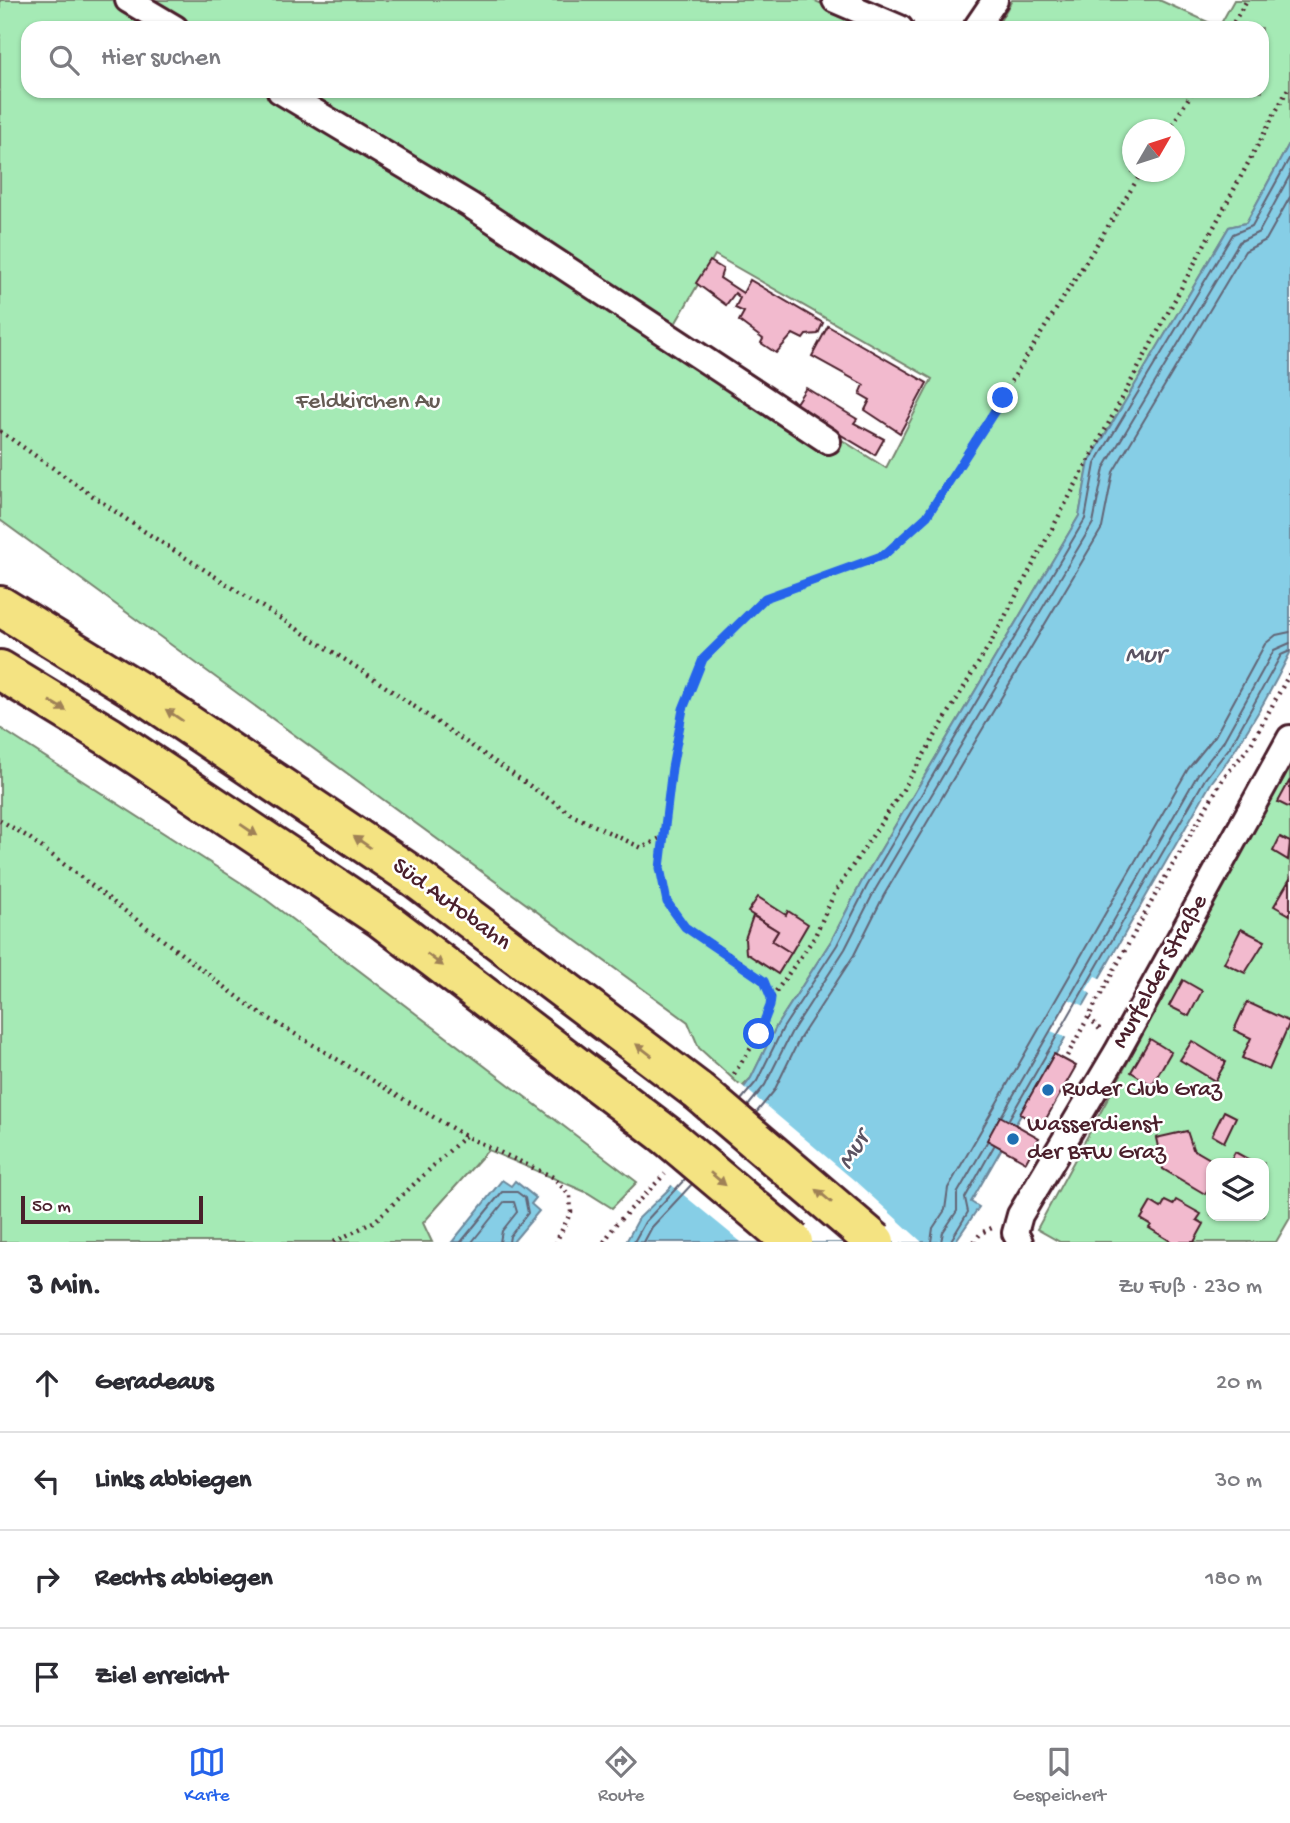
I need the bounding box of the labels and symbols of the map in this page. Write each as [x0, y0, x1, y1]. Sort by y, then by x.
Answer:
north arrow [1122, 119, 1185, 182]
route end [987, 382, 1018, 413]
park label: Feldkirchen Au [295, 388, 440, 417]
water label: Mur [1125, 641, 1170, 672]
one-way arrow [49, 699, 68, 712]
one-way arrow [164, 708, 183, 721]
one-way arrow [240, 823, 258, 837]
one-way arrow [353, 835, 372, 848]
street label: Süd Autobahn [386, 852, 517, 958]
street label: Murfelder Straße [1107, 889, 1216, 1054]
one-way arrow [426, 952, 444, 967]
route start [743, 1018, 774, 1049]
one-way arrow [634, 1043, 653, 1057]
place label: Ruder Club Graz [1062, 1076, 1223, 1105]
marker: Ruder Club Graz [1040, 1082, 1056, 1098]
place label: Wasserdienst der BFW Graz [1027, 1111, 1167, 1168]
water label: Mur [832, 1122, 881, 1176]
marker: Wasserdienst der BFW Graz [1005, 1131, 1021, 1147]
one-way arrow [710, 1171, 727, 1186]
one-way arrow [815, 1189, 833, 1204]
scale bar [21, 1193, 203, 1225]

